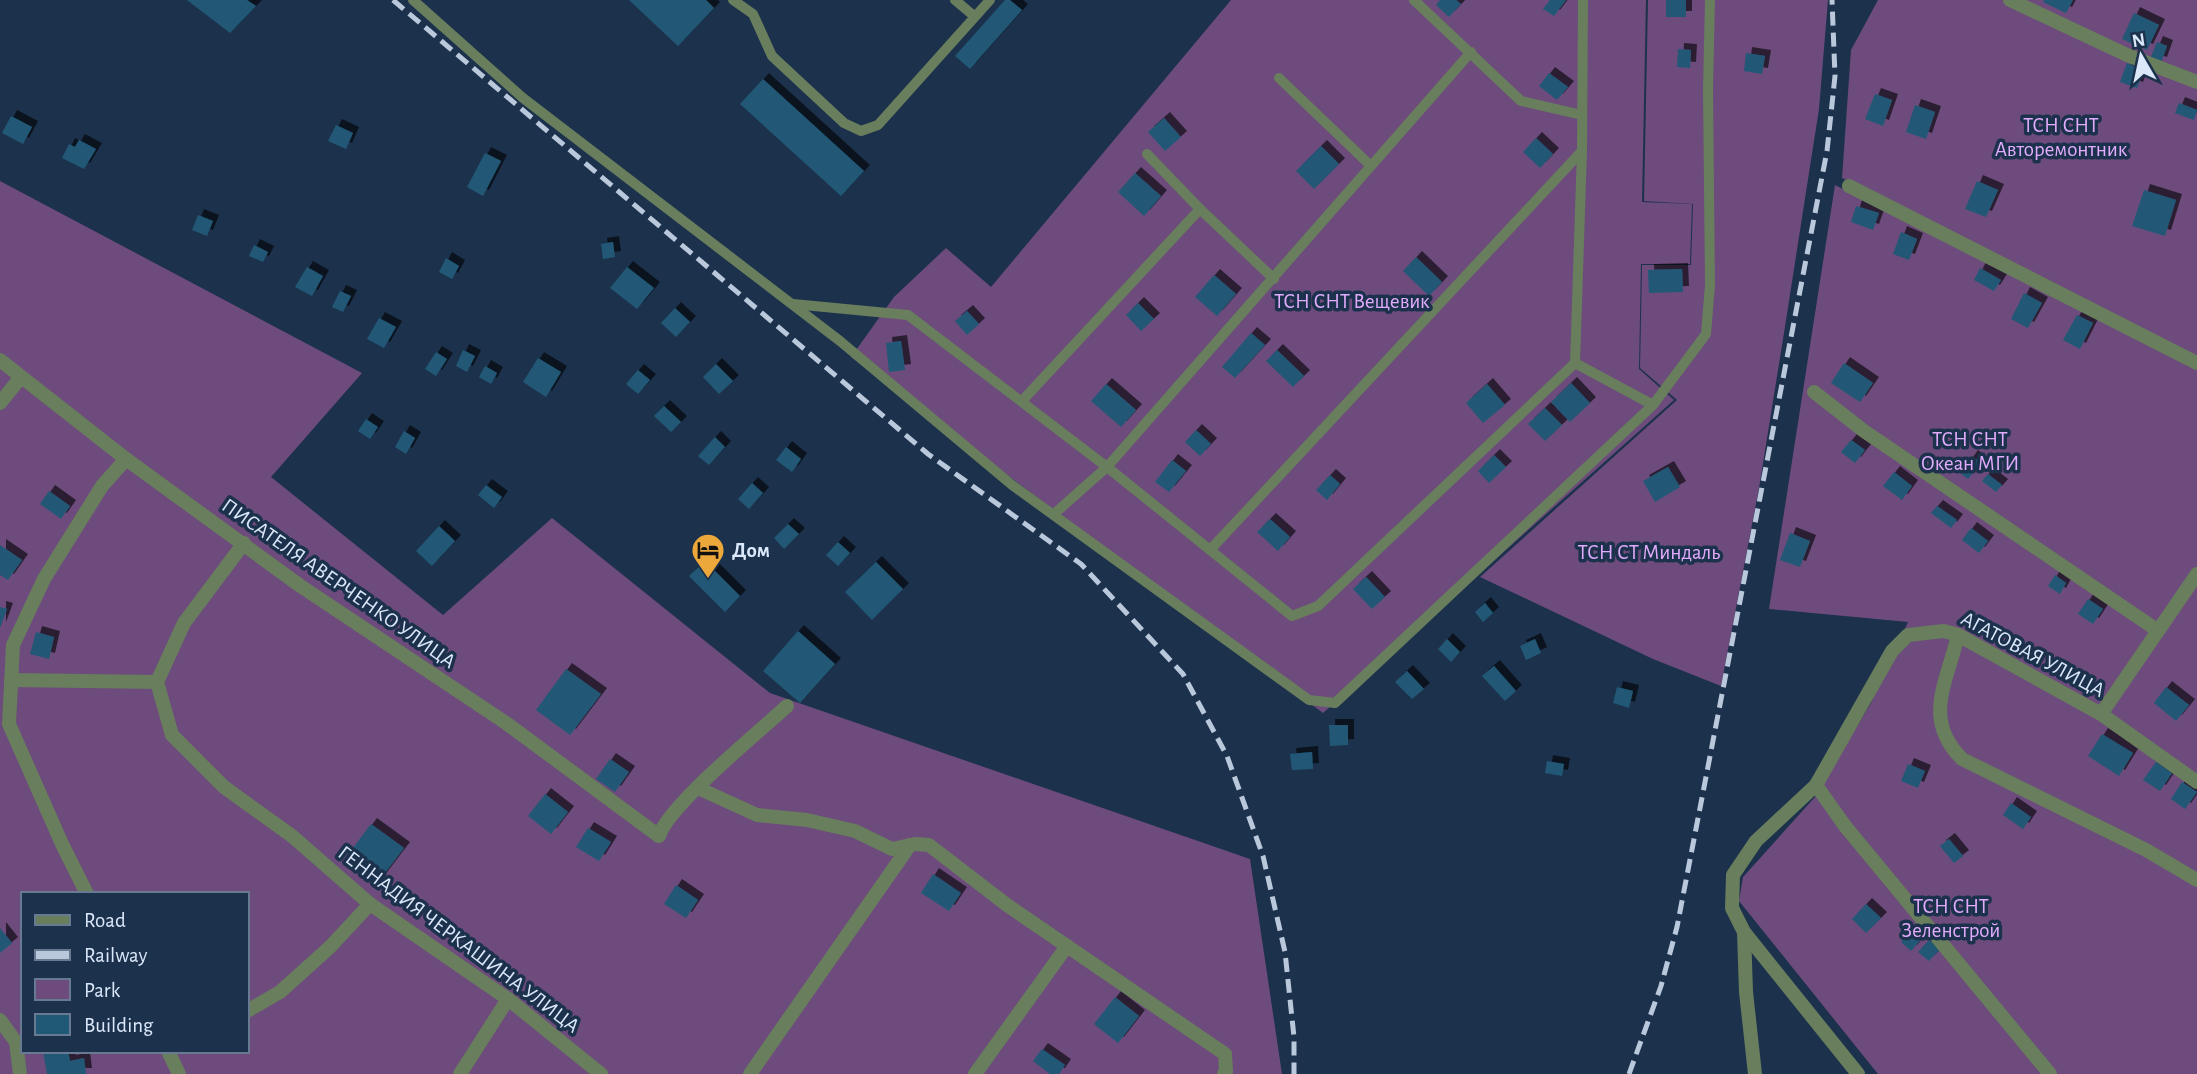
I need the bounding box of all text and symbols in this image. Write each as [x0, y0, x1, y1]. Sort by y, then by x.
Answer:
north arrow [2106, 21, 2176, 91]
text: N [2131, 30, 2147, 51]
park label: ТСН СНТ Авторемонтник [1995, 115, 2128, 160]
park label: ТСН СНТ Вещевик [1274, 291, 1430, 312]
park label: ТСН СНТ Океан МГИ [1921, 429, 2019, 474]
street label: ПИСАТЕЛЯ АВЕРЧЕНКО УЛИЦА [218, 495, 459, 672]
hotel icon: Дом [689, 531, 727, 580]
place label: Дом [732, 540, 770, 561]
park label: ТСН СТ Миндаль [1578, 542, 1720, 563]
street label: АГАТОВАЯ УЛИЦА [1958, 608, 2108, 701]
street label: ГЕННАДИЯ ЧЕРКАШИНА УЛИЦА [334, 842, 583, 1037]
legend [21, 892, 248, 1053]
park label: ТСН СНТ Зеленстрой [1902, 896, 2000, 941]
text: Road [84, 910, 126, 931]
text: Railway [84, 945, 147, 966]
text: Park [84, 980, 121, 1001]
text: Building [84, 1015, 154, 1036]

